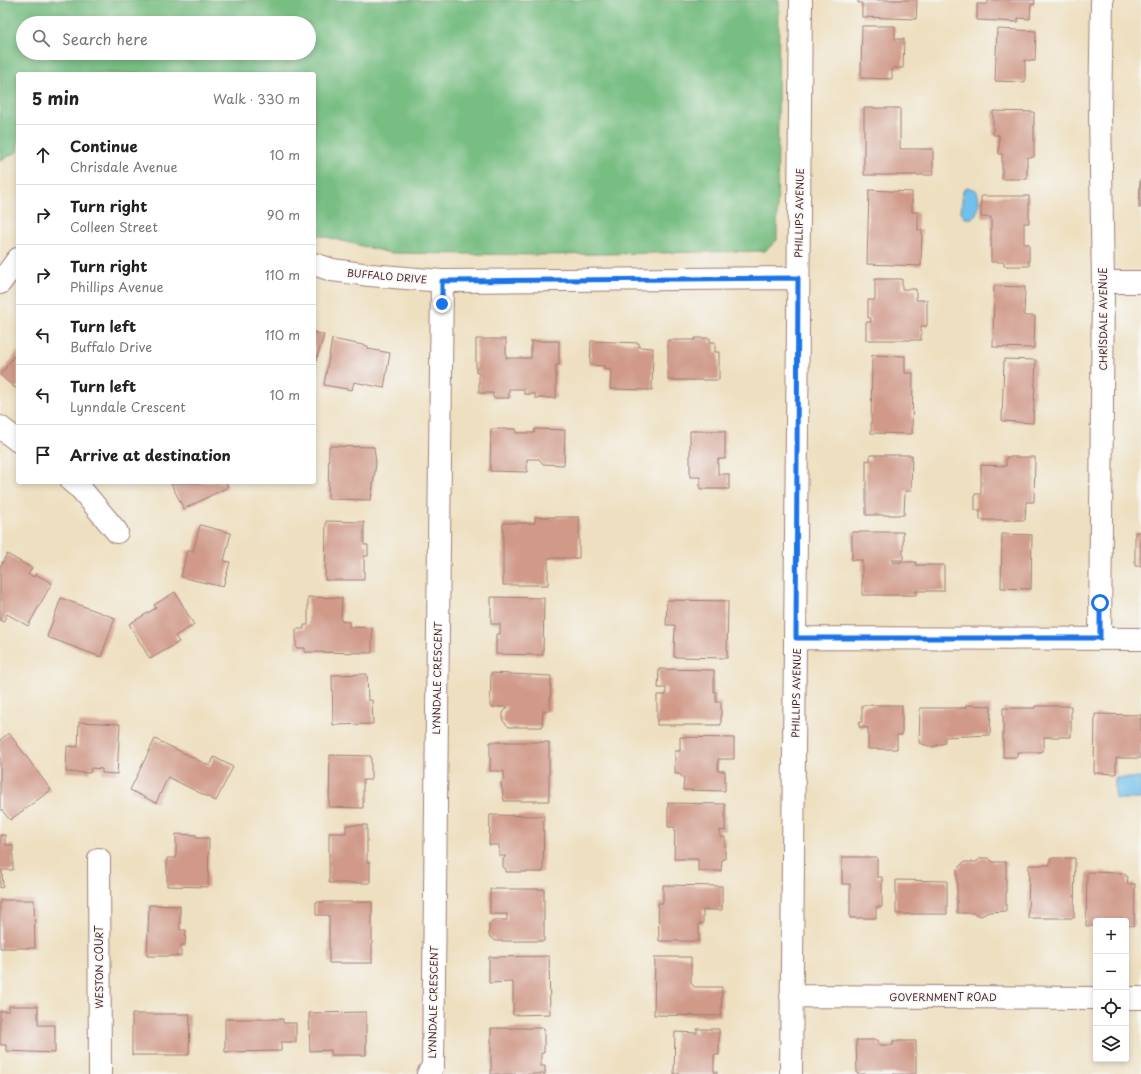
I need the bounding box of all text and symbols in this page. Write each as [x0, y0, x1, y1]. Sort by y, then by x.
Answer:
search box [16, 16, 316, 60]
icon: search [30, 27, 52, 49]
text: Search here [62, 27, 148, 50]
text: 5 min [32, 85, 79, 111]
text: Walk · 330 m [213, 89, 300, 108]
text: Continue [70, 134, 138, 157]
icon: ahead [32, 144, 54, 166]
text: 10 m [270, 145, 300, 164]
text: Chrisdale Avenue [70, 157, 178, 176]
street label: PHILLIPS AVENUE [790, 168, 807, 258]
text: Turn right [70, 194, 147, 217]
icon: right [32, 204, 54, 226]
text: 90 m [267, 205, 300, 224]
text: Colleen Street [70, 217, 158, 236]
text: Turn right [70, 254, 147, 277]
icon: right [32, 264, 54, 286]
text: 110 m [265, 265, 300, 284]
street label: BUFFALO DRIVE [346, 265, 428, 286]
street label: CHRISDALE AVENUE [1095, 268, 1110, 370]
text: Phillips Avenue [70, 277, 164, 296]
route end [433, 295, 451, 313]
text: Turn left [70, 314, 136, 337]
icon: left [32, 324, 54, 346]
text: 110 m [265, 325, 300, 344]
text: Buffalo Drive [70, 337, 152, 356]
text: Turn left [70, 374, 136, 397]
icon: left [32, 384, 54, 406]
text: 10 m [270, 385, 300, 404]
text: Lynndale Crescent [70, 397, 186, 416]
text: Arrive at destination [70, 443, 231, 466]
icon: arrive [32, 444, 54, 466]
route start [1091, 594, 1109, 612]
street label: LYNNDALE CRESCENT [428, 621, 445, 735]
street label: PHILLIPS AVENUE [787, 648, 804, 738]
map controls [1093, 918, 1129, 1062]
button: + [1093, 918, 1129, 954]
street label: WESTON COURT [91, 925, 106, 1009]
street label: LYNNDALE CRESCENT [424, 945, 441, 1059]
button: − [1093, 954, 1129, 990]
street label: GOVERNMENT ROAD [889, 989, 997, 1004]
button: locate [1093, 990, 1129, 1026]
button: layers [1093, 1026, 1129, 1062]

